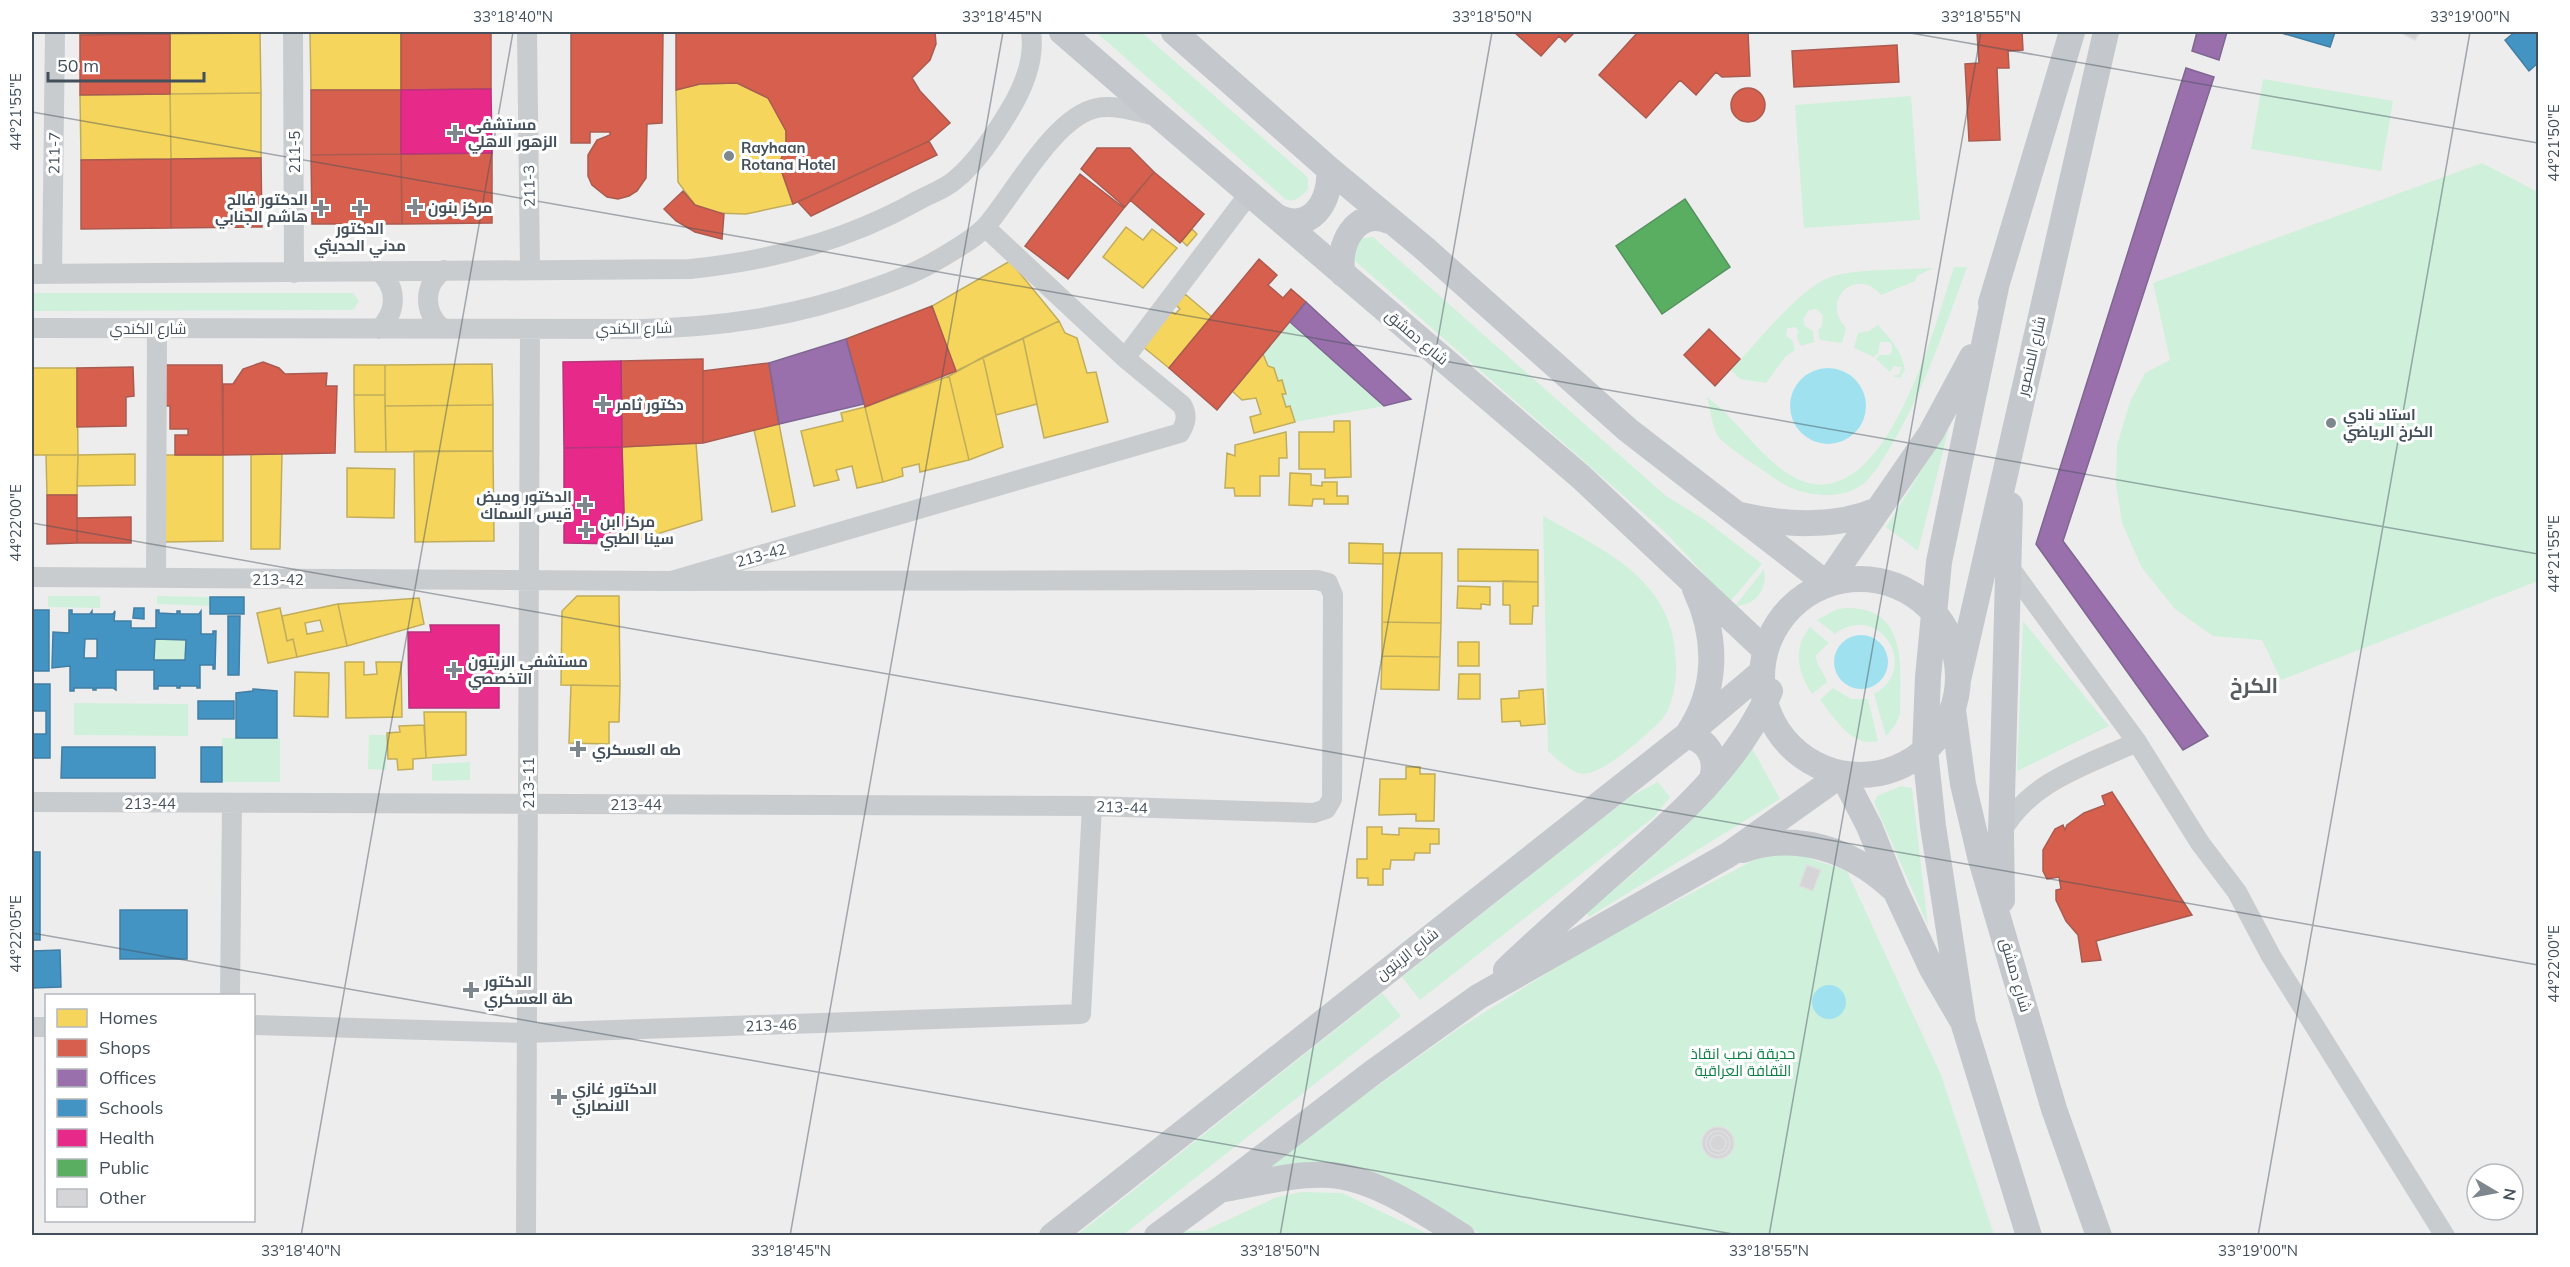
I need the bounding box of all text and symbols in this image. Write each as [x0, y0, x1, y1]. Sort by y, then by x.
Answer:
text: 33°18'40"N [473, 7, 553, 26]
text: 33°18'45"N [962, 7, 1042, 26]
text: 33°18'50"N [1452, 7, 1532, 26]
text: 33°18'55"N [1941, 7, 2021, 26]
text: 33°19'00"N [2430, 7, 2510, 26]
scale bar [48, 45, 204, 83]
text: 50 m [57, 54, 99, 77]
text: 44°21'55"E [6, 73, 25, 151]
text: 44°21'50"E [2544, 104, 2563, 182]
place label: مستشفى الزهور الاهلي [468, 115, 557, 154]
marker: مستشفى الزهور الاهلي [446, 124, 464, 142]
street label: 211-5 [285, 131, 304, 173]
street label: 211-7 [44, 132, 64, 174]
place label: Rayhaan Rotana Hotel [741, 138, 836, 174]
marker: Rayhaan Rotana Hotel [722, 149, 736, 163]
street label: 211-3 [519, 165, 539, 207]
place label: الدكتور فالح هاشم الجنابي [215, 190, 308, 229]
marker: مركز بنون [406, 198, 424, 216]
place label: مركز بنون [428, 198, 492, 217]
marker: الدكتور فالح هاشم الجنابي [312, 199, 330, 217]
marker: الدكتور مدني الحديثي [351, 199, 369, 217]
place label: الدكتور مدني الحديثي [314, 219, 406, 258]
street label: شارع دمشق [1380, 305, 1452, 370]
street label: شارع المنصور [2012, 314, 2051, 399]
street label: شارع الكندي [595, 318, 673, 341]
street label: شارع الكندي [110, 319, 186, 341]
marker: دكتور ثامر [594, 395, 612, 413]
place label: دكتور ثامر [615, 395, 684, 414]
place label: استاد نادي الكرخ الرياضي [2343, 405, 2433, 443]
marker: استاد نادي الكرخ الرياضي [2324, 416, 2338, 430]
text: 44°22'00"E [6, 484, 25, 562]
place label: الدكتور وميض قيس السماك [476, 487, 572, 523]
marker: الدكتور وميض قيس السماك [576, 496, 594, 514]
place label: مركز ابن سينا الطبي [600, 512, 674, 551]
text: 44°21'55"E [2544, 515, 2563, 593]
marker: مركز ابن سينا الطبي [577, 521, 595, 539]
street label: 213-42 [734, 539, 788, 571]
street label: 213-42 [252, 570, 304, 589]
place label: مستشفى الزيتون التخصصي [468, 652, 588, 690]
marker: مستشفى الزيتون التخصصي [445, 661, 463, 679]
district label: الكرخ [2230, 672, 2278, 700]
marker: طه العسكري [569, 740, 587, 758]
place label: طه العسكري [592, 740, 681, 762]
street label: 213-11 [519, 757, 538, 809]
street label: 213-44 [124, 794, 176, 813]
street label: 213-44 [610, 795, 662, 814]
street label: 213-44 [1096, 797, 1148, 817]
text: 44°22'05"E [6, 895, 25, 973]
street label: شارع الزيتون [1372, 924, 1443, 986]
text: 44°22'00"E [2544, 925, 2563, 1003]
street label: شارع دمشق [1994, 936, 2036, 1015]
place label: الدكتور طة العسكري [483, 972, 573, 1011]
marker: الدكتور طة العسكري [462, 981, 480, 999]
legend [45, 994, 255, 1222]
text: Homes [99, 1006, 158, 1029]
street label: 213-46 [745, 1015, 797, 1035]
text: Shops [99, 1036, 151, 1059]
park label: حديقة نصب انقاذ الثقافة العراقية [1691, 1044, 1795, 1080]
text: Offices [99, 1066, 157, 1089]
place label: الدكتور غازي الانصاري [572, 1079, 657, 1118]
marker: الدكتور غازي الانصاري [550, 1088, 568, 1106]
text: Schools [99, 1096, 164, 1119]
text: Health [99, 1126, 155, 1149]
text: Public [99, 1156, 149, 1179]
north arrow [2465, 1162, 2525, 1222]
text: Other [99, 1186, 147, 1209]
text: N [2499, 1187, 2521, 1202]
text: 33°18'40"N [261, 1241, 341, 1260]
text: 33°18'45"N [751, 1241, 831, 1260]
text: 33°18'50"N [1240, 1241, 1320, 1260]
text: 33°18'55"N [1729, 1241, 1809, 1260]
text: 33°19'00"N [2218, 1241, 2298, 1260]

